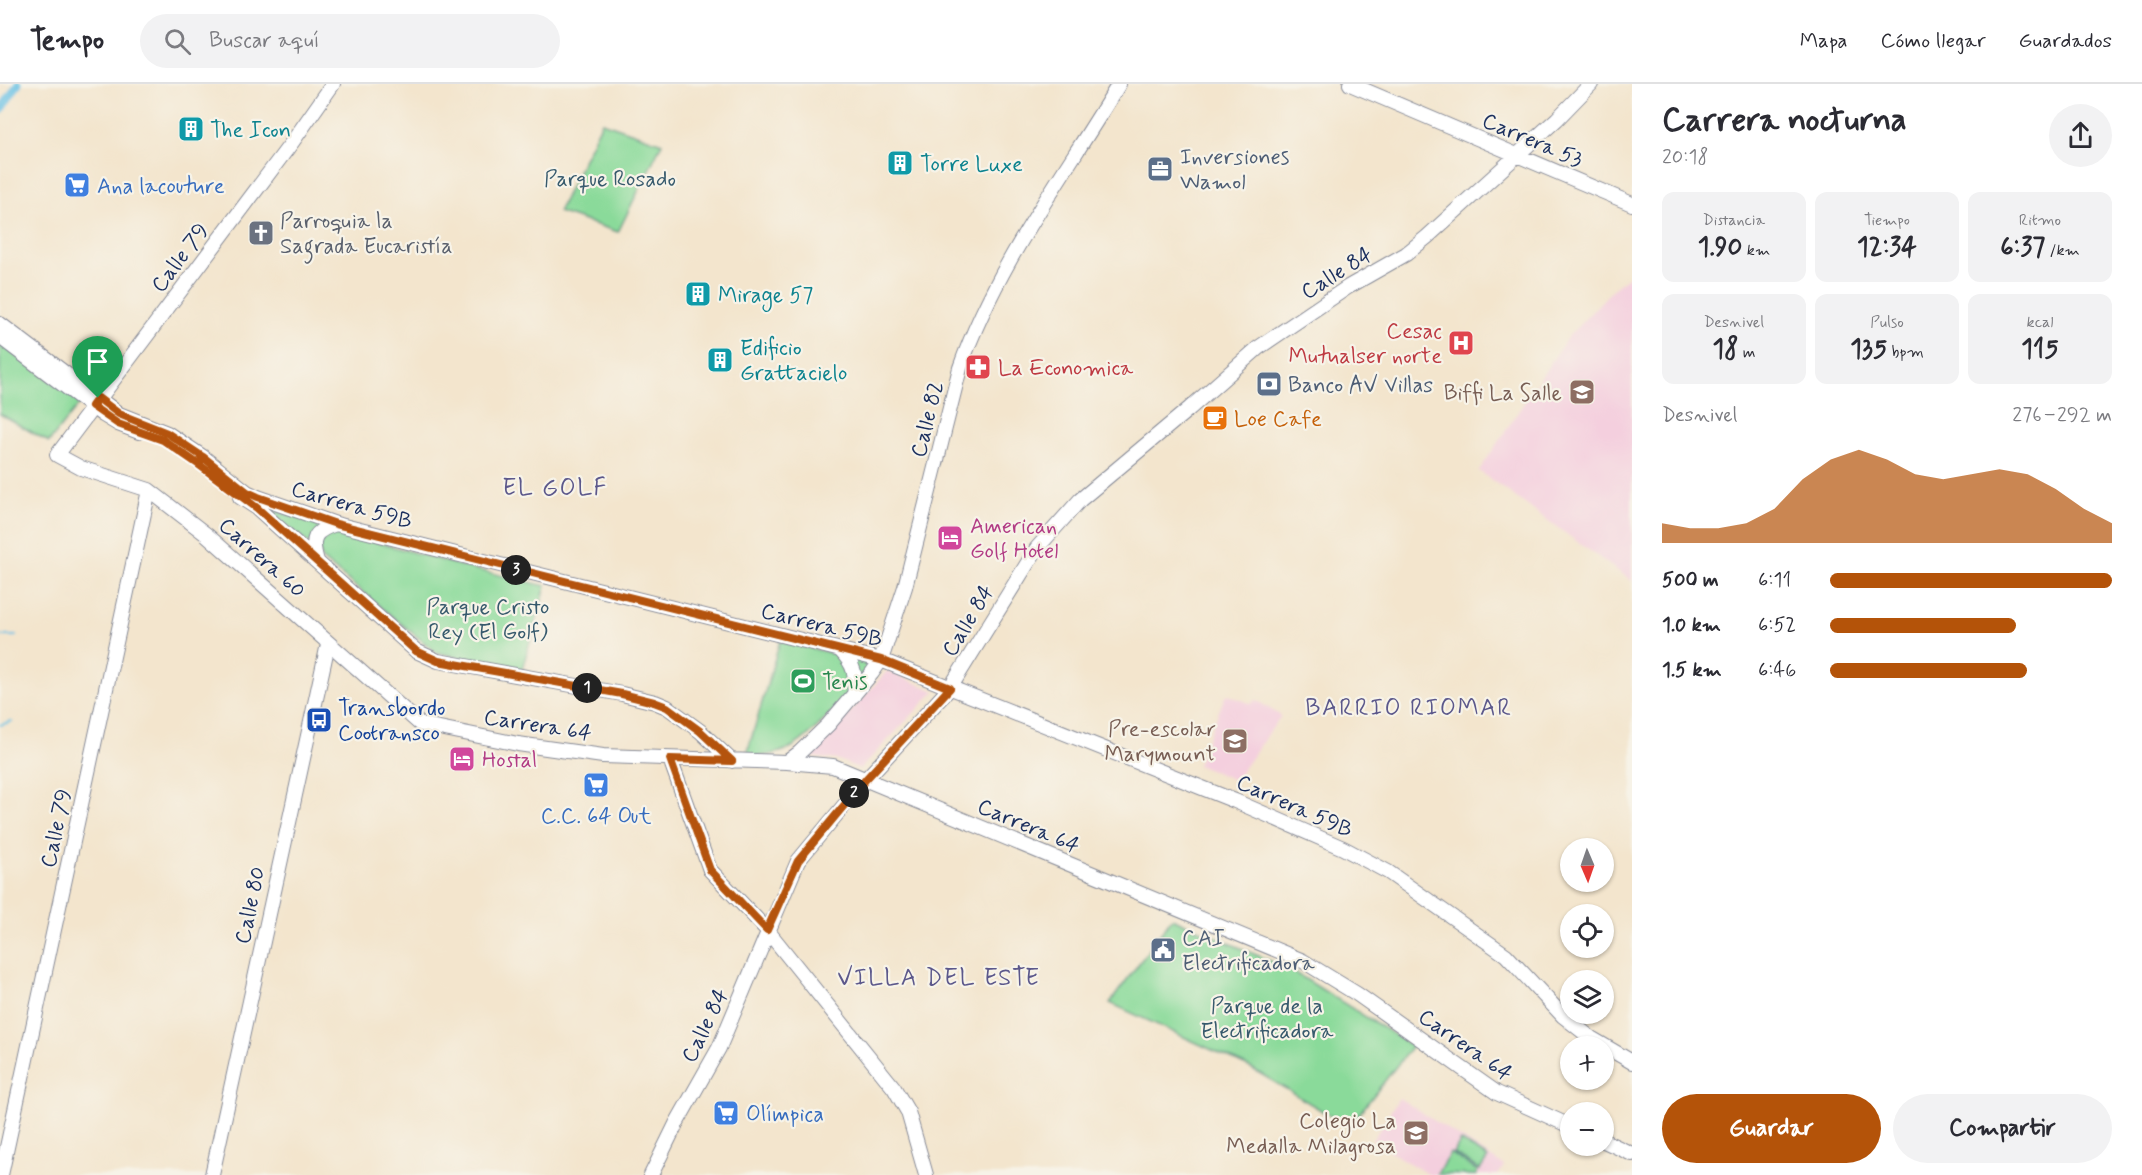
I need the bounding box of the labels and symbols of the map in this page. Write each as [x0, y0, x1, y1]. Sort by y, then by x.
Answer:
street label: Carrera 53 [1478, 107, 1587, 175]
building icon: The Icon [176, 114, 206, 144]
place label: The Icon [210, 117, 291, 145]
place label: Inversiones Wamol [1180, 144, 1290, 197]
building icon: Torre Luxe [885, 148, 915, 178]
place label: Torre Luxe [920, 151, 1023, 179]
office icon: Inversiones Wamol [1145, 154, 1175, 184]
park label: Parque Rosado [544, 166, 676, 194]
supermarket icon: Ana lacouture [62, 170, 92, 200]
place label: Ana lacouture [97, 173, 225, 201]
place label: Parroquia la Sagrada Eucaristía [280, 208, 452, 264]
street label: Calle 79 [145, 218, 216, 298]
church icon: Parroquia la Sagrada Eucaristía [246, 218, 276, 248]
street label: Calle 84 [1296, 241, 1378, 307]
building icon: Mirage 57 [683, 279, 713, 309]
place label: Mirage 57 [718, 282, 813, 313]
place label: Cesac Mutualser norte [1289, 318, 1442, 371]
hospital icon: Cesac Mutualser norte [1446, 328, 1476, 358]
place label: Edificio Grattacielo [740, 335, 847, 388]
pin [72, 336, 123, 398]
building icon: Edificio Grattacielo [705, 345, 735, 375]
pharmacy icon: La Economica [963, 352, 993, 382]
place label: La Economica [998, 355, 1134, 383]
bank icon: Banco AV Villas [1254, 369, 1284, 399]
place label: Banco AV Villas [1288, 372, 1433, 400]
school or university icon: Biffi La Salle [1567, 377, 1597, 407]
street label: Calle 82 [905, 379, 951, 460]
place label: Biffi La Salle [1444, 380, 1562, 408]
cafe icon: Loe Cafe [1200, 403, 1230, 433]
place label: Loe Cafe [1234, 406, 1322, 434]
district label: EL GOLF [502, 473, 608, 504]
street label: Carrera 59B [288, 475, 415, 537]
street label: Carrera 60 [212, 512, 311, 605]
place label: American Golf Hotel [970, 513, 1058, 566]
hotel icon: American Golf Hotel [935, 523, 965, 553]
pin: 3 [501, 555, 531, 585]
street label: Calle 84 [936, 580, 1001, 662]
park label: Parque Cristo Rey (El Golf) [427, 594, 549, 647]
street label: Carrera 59B [758, 597, 885, 655]
sports icon: Tenis [788, 666, 818, 696]
place label: Tenis [822, 669, 868, 697]
pin: 1 [572, 673, 602, 703]
district label: BARRIO RIOMAR [1305, 693, 1513, 724]
place label: Transbordo Cootransco [338, 695, 446, 748]
street label: Carrera 64 [482, 704, 594, 748]
bus stop icon: Transbordo Cootransco [304, 705, 334, 735]
place label: Pre-escolar Marymount [1105, 716, 1216, 769]
school or university icon: Pre-escolar Marymount [1220, 726, 1250, 756]
hotel icon: Hostal [447, 744, 477, 774]
place label: Hostal [482, 747, 537, 775]
street label: Carrera 59B [1232, 769, 1357, 845]
supermarket icon: C.C. 64 Out [581, 770, 611, 800]
pin: 2 [839, 778, 869, 808]
street label: Calle 79 [35, 787, 79, 870]
street label: Carrera 64 [973, 793, 1084, 861]
place label: C.C. 64 Out [541, 803, 651, 831]
north arrow [1560, 838, 1614, 892]
street label: Calle 80 [229, 864, 273, 947]
place label: CAI Electrificadora [1182, 925, 1316, 978]
public building icon: CAI Electrificadora [1148, 935, 1178, 965]
district label: VILLA DEL ESTE [837, 963, 1041, 994]
street label: Calle 84 [676, 984, 736, 1068]
park label: Parque de la Electrificadora [1201, 993, 1334, 1046]
street label: Carrera 64 [1412, 1003, 1517, 1088]
supermarket icon: Olímpica [711, 1098, 741, 1128]
place label: Olímpica [746, 1101, 824, 1129]
place label: Colegio La Medalla Milagrosa [1226, 1108, 1396, 1162]
school or university icon: Colegio La Medalla Milagrosa [1401, 1118, 1431, 1148]

